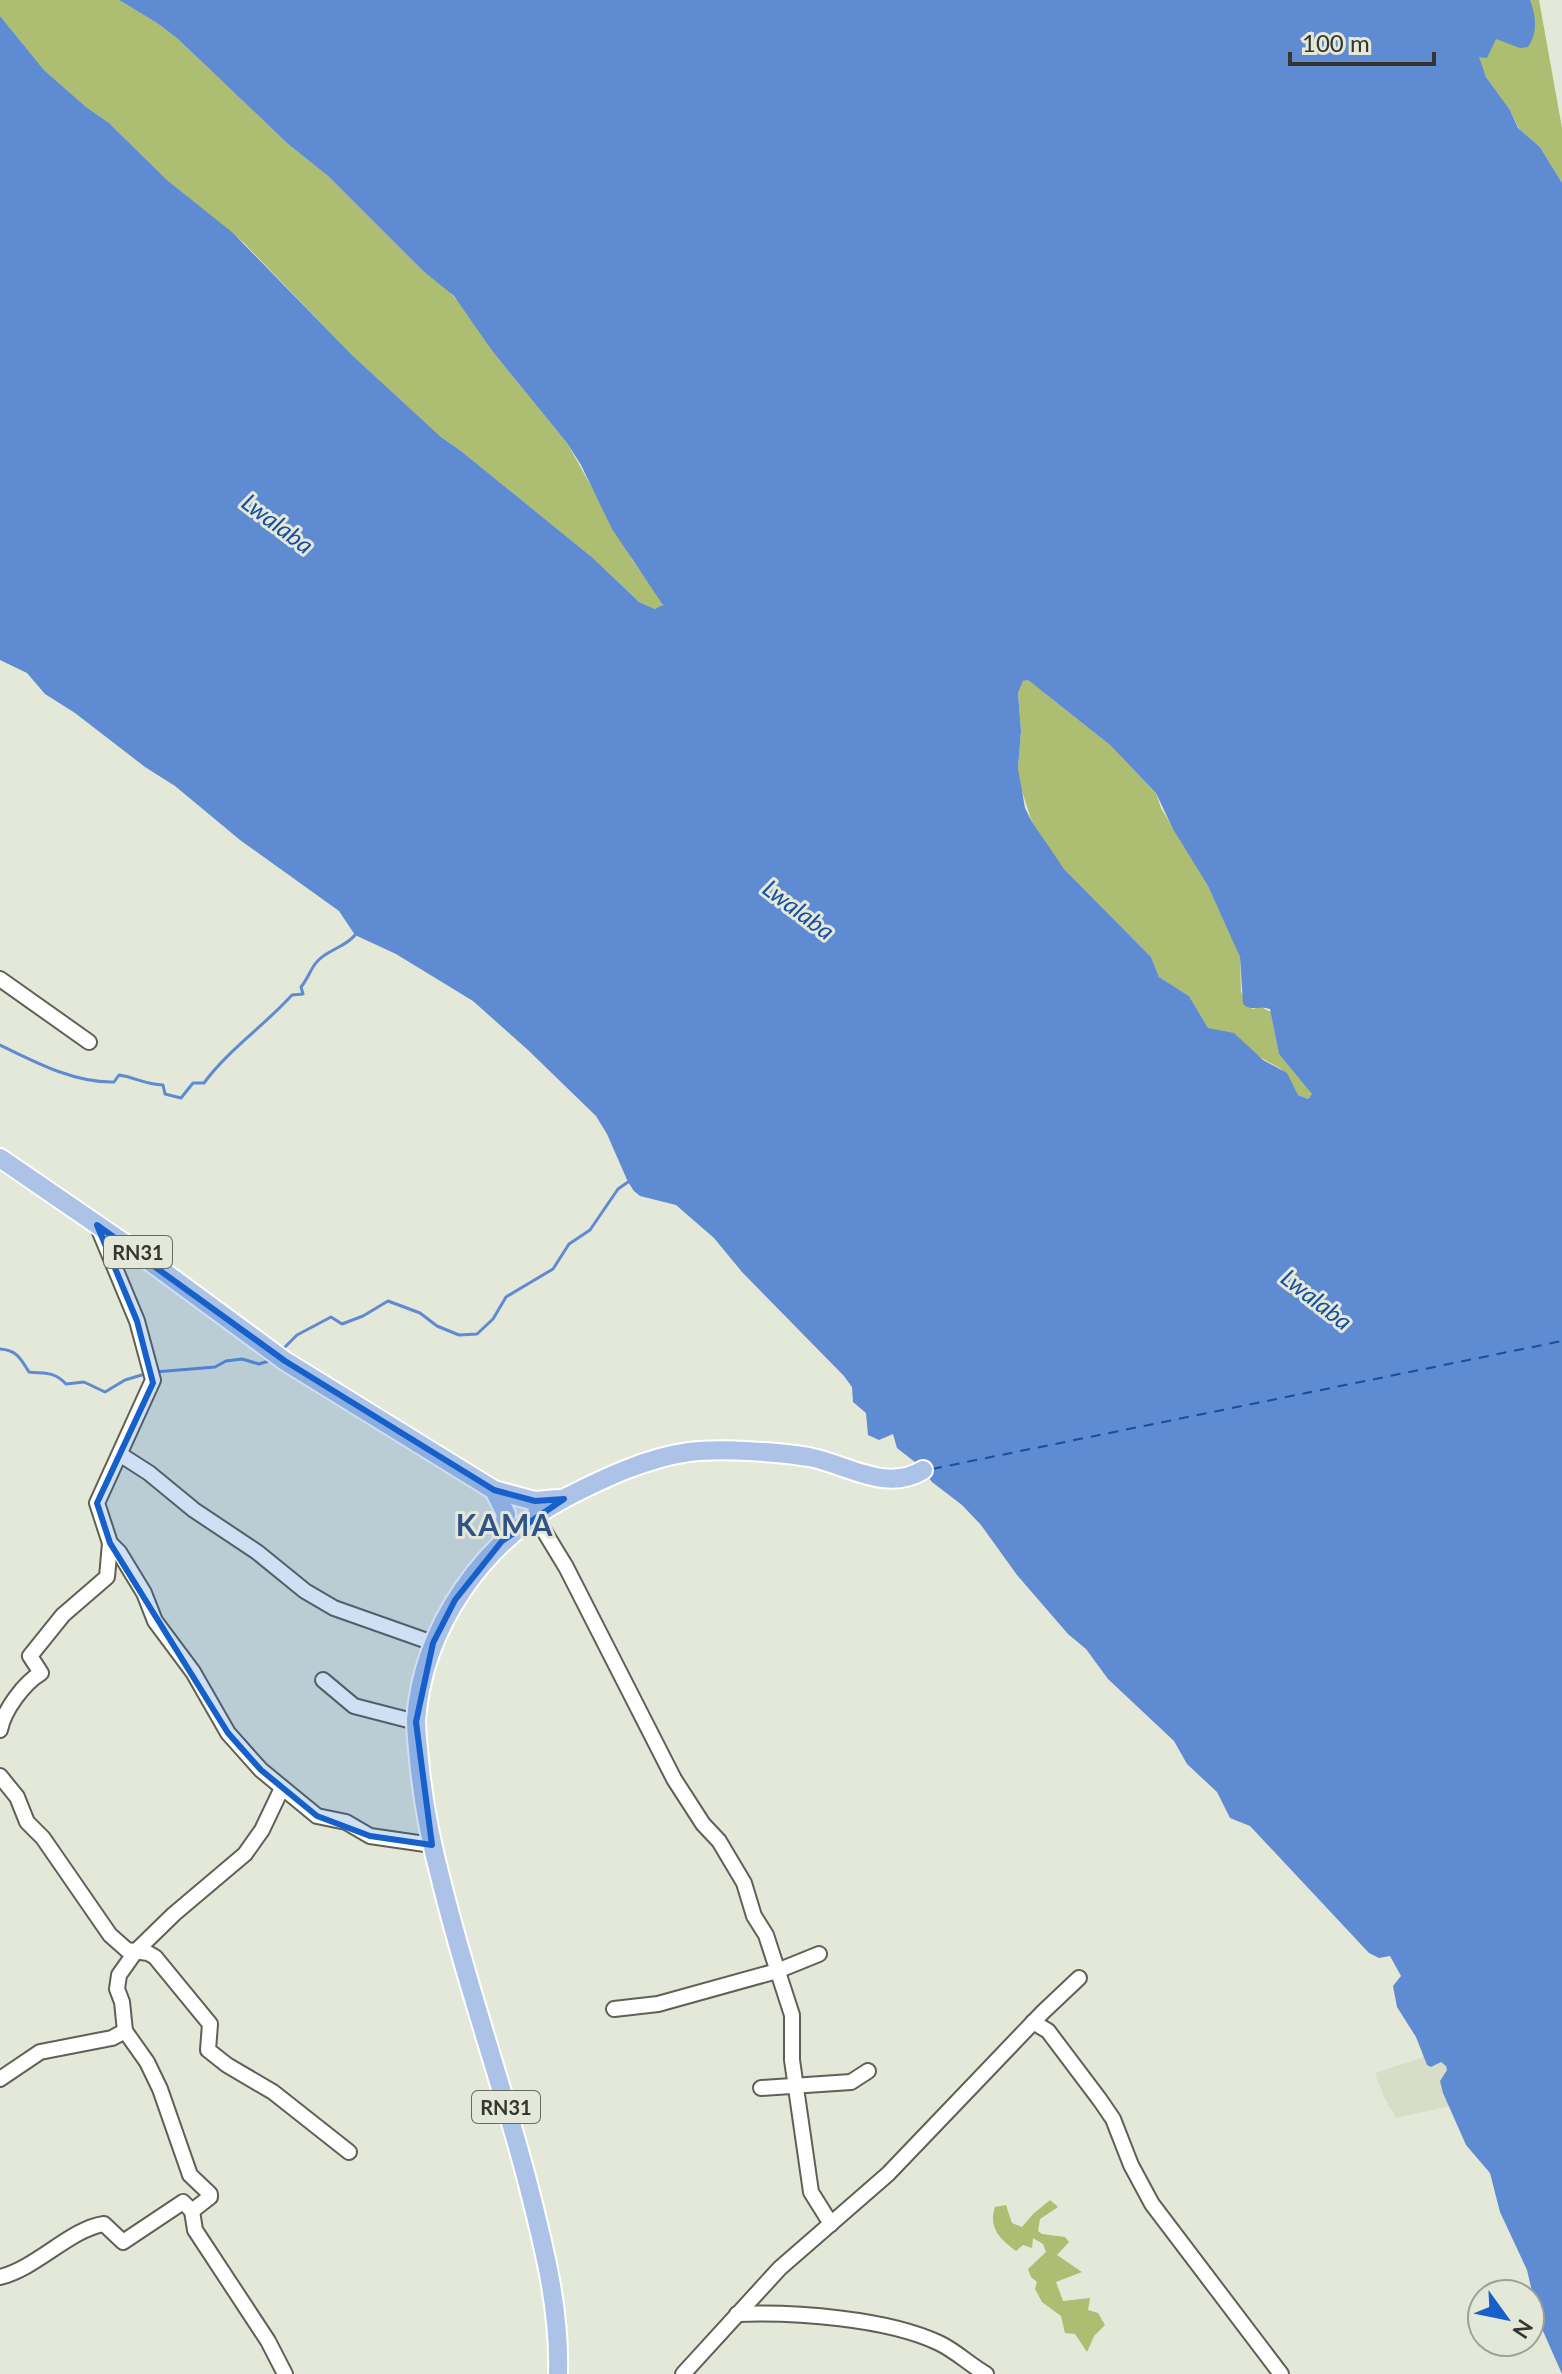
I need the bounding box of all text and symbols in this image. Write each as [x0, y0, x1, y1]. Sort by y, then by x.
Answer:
scale bar [1290, 16, 1434, 66]
text: 100 m [1302, 28, 1370, 57]
water label: Lwalaba [237, 487, 319, 559]
water label: Lwalaba [758, 873, 840, 945]
road number: RN31 [104, 1236, 172, 1268]
water label: Lwalaba [1276, 1262, 1358, 1336]
district label: KAMA [456, 1506, 554, 1542]
road number: RN31 [472, 2091, 540, 2123]
north arrow [1466, 2278, 1546, 2358]
text: N [1507, 2315, 1539, 2344]

